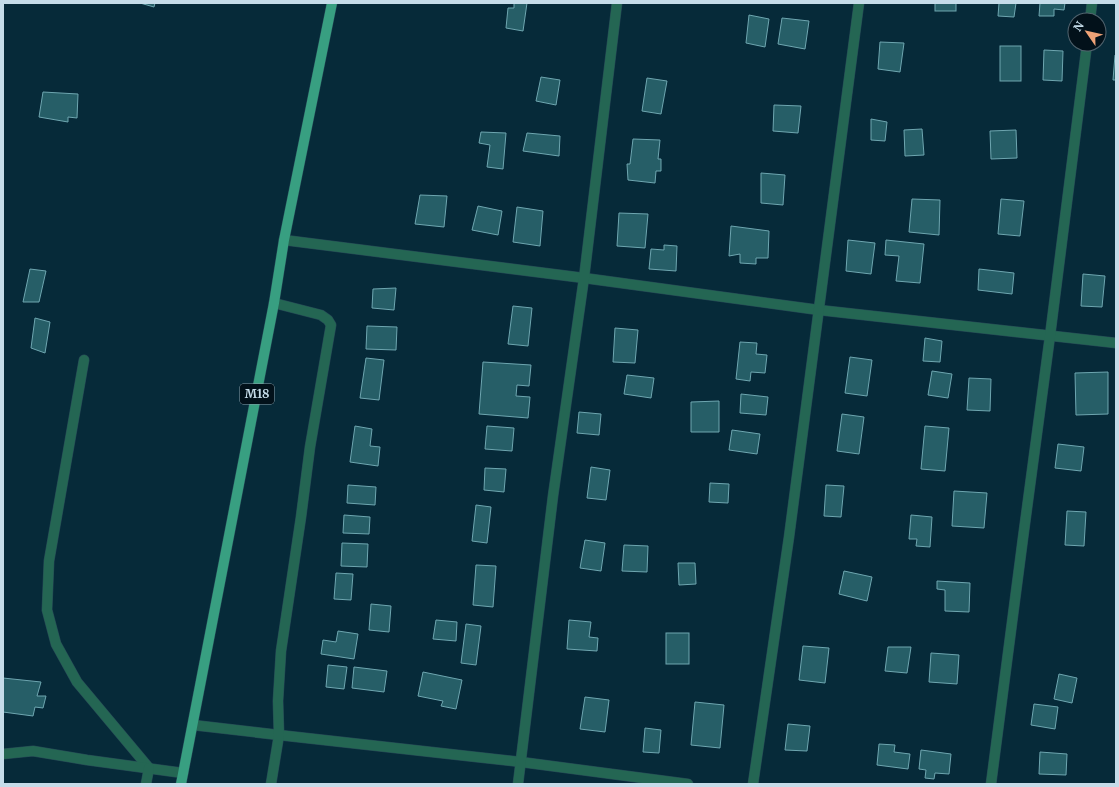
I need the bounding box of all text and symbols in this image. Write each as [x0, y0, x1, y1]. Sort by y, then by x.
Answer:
north arrow [1067, 12, 1107, 52]
text: N [1070, 19, 1087, 34]
road number: M18 [240, 384, 274, 404]

